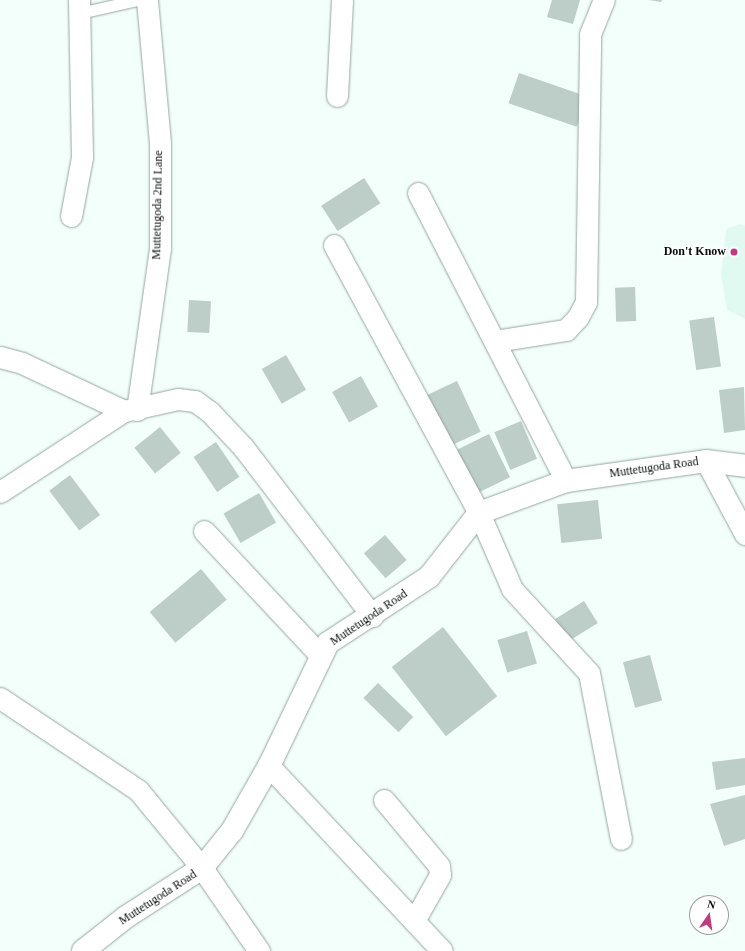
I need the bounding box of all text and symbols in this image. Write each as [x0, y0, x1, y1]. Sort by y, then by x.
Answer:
street label: Muttetugoda 2nd Lane [150, 150, 166, 260]
place label: Don't Know [664, 245, 726, 259]
marker: Don't Know [729, 247, 739, 257]
street label: Muttetugoda Road [609, 455, 699, 481]
street label: Muttetugoda Road [328, 587, 410, 649]
street label: Muttetugoda Road [116, 868, 200, 928]
north arrow [689, 895, 729, 935]
text: N [706, 898, 717, 911]

